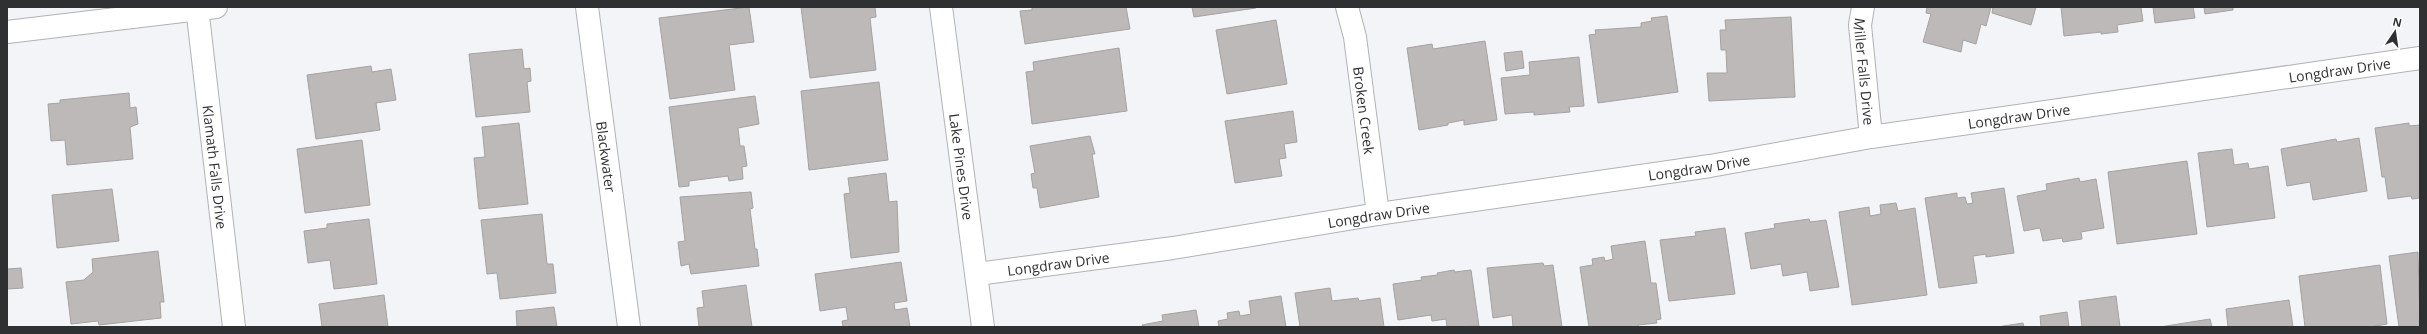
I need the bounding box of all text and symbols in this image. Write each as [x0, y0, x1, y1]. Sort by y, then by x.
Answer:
north arrow [2375, 12, 2415, 52]
text: N [2391, 13, 2403, 30]
street label: Miller Falls Drive [1850, 17, 1879, 126]
street label: Longdraw Drive [2287, 53, 2392, 86]
street label: Broken Creek [1349, 65, 1380, 156]
street label: Longdraw Drive [1967, 99, 2071, 132]
street label: Klamath Falls Drive [199, 104, 232, 230]
street label: Lake Pines Drive [946, 112, 978, 221]
street label: Blackwater [593, 120, 621, 194]
street label: Longdraw Drive [1647, 149, 1752, 184]
street label: Longdraw Drive [1326, 197, 1431, 232]
street label: Longdraw Drive [1006, 247, 1111, 279]

